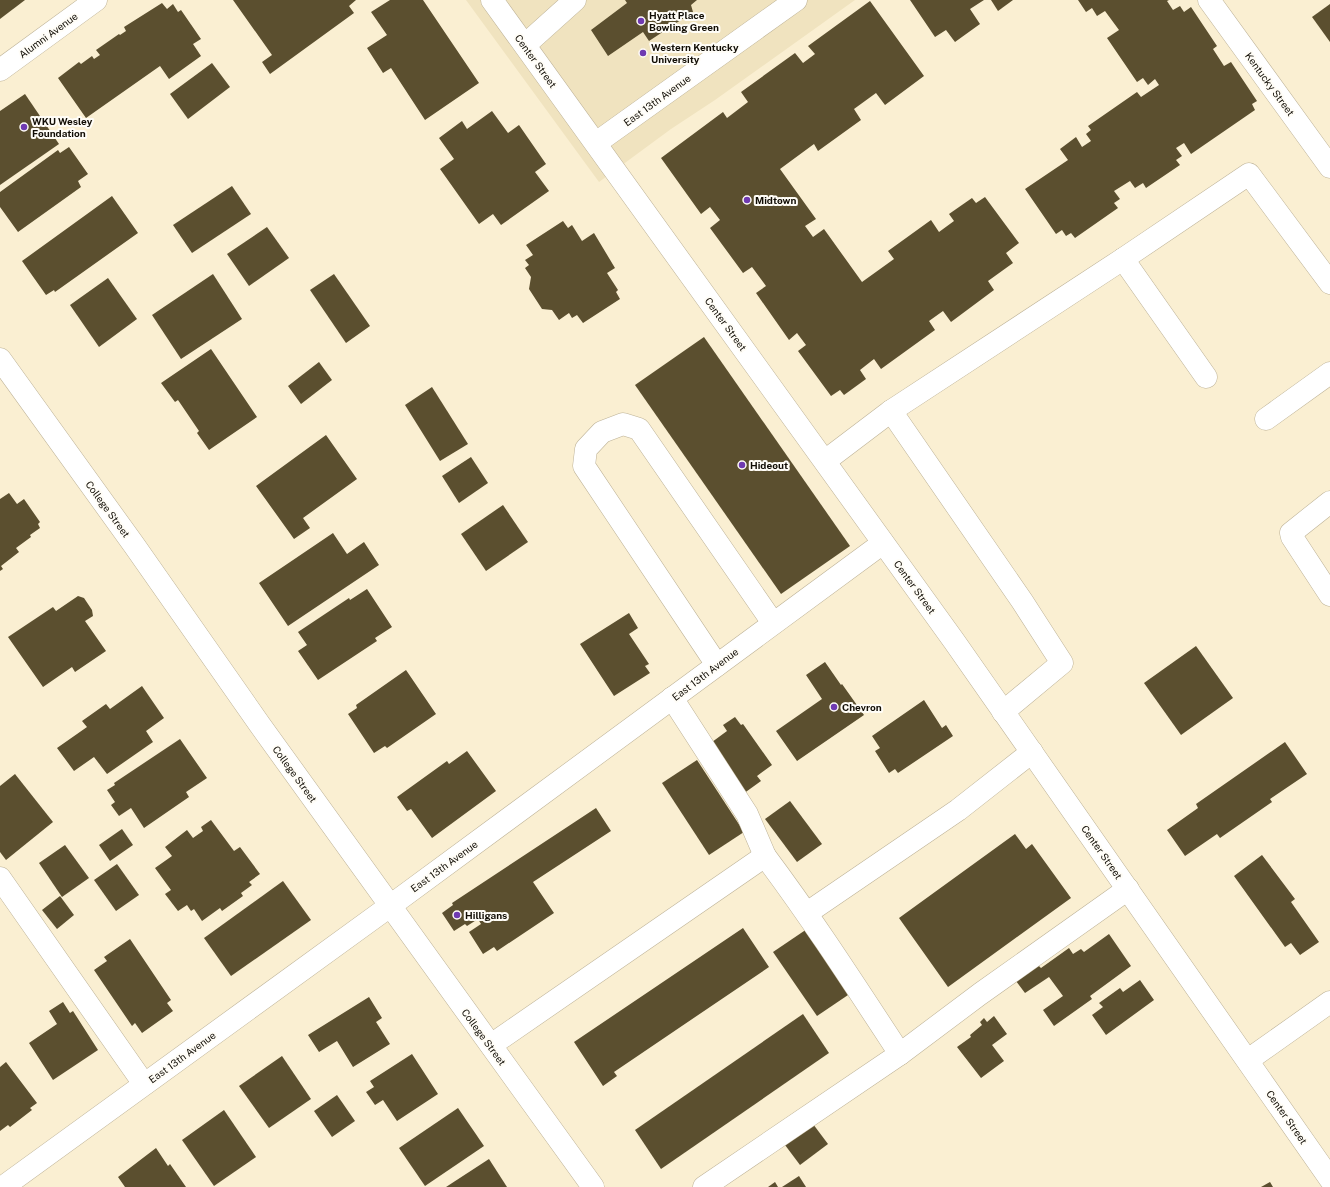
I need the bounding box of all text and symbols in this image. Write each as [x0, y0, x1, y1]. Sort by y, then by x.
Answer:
place label: Hyatt Place Bowling Green [649, 9, 719, 33]
street label: Alumni Avenue [16, 10, 80, 60]
marker: Hyatt Place Bowling Green [636, 16, 646, 26]
street label: Center Street [513, 32, 559, 90]
place label: Western Kentucky University [651, 41, 739, 65]
marker: Western Kentucky University [638, 48, 648, 58]
street label: Kentucky Street [1243, 50, 1297, 118]
street label: East 13th Avenue [621, 72, 693, 128]
place label: WKU Wesley Foundation [32, 115, 93, 139]
marker: WKU Wesley Foundation [19, 122, 29, 132]
place label: Midtown [755, 194, 796, 206]
marker: Midtown [742, 195, 752, 205]
street label: Center Street [703, 295, 749, 353]
place label: Hideout [750, 459, 788, 471]
marker: Hideout [737, 460, 747, 470]
street label: College Street [83, 478, 133, 540]
street label: Center Street [892, 558, 938, 616]
street label: East 13th Avenue [670, 645, 741, 703]
place label: Chevron [842, 701, 882, 713]
marker: Chevron [829, 702, 839, 712]
street label: College Street [270, 743, 320, 805]
street label: Center Street [1079, 823, 1125, 881]
street label: East 13th Avenue [408, 838, 480, 894]
place label: Hilligans [465, 909, 507, 921]
marker: Hilligans [452, 910, 462, 920]
street label: College Street [459, 1006, 509, 1068]
street label: East 13th Avenue [146, 1029, 218, 1085]
street label: Center Street [1264, 1088, 1310, 1146]

